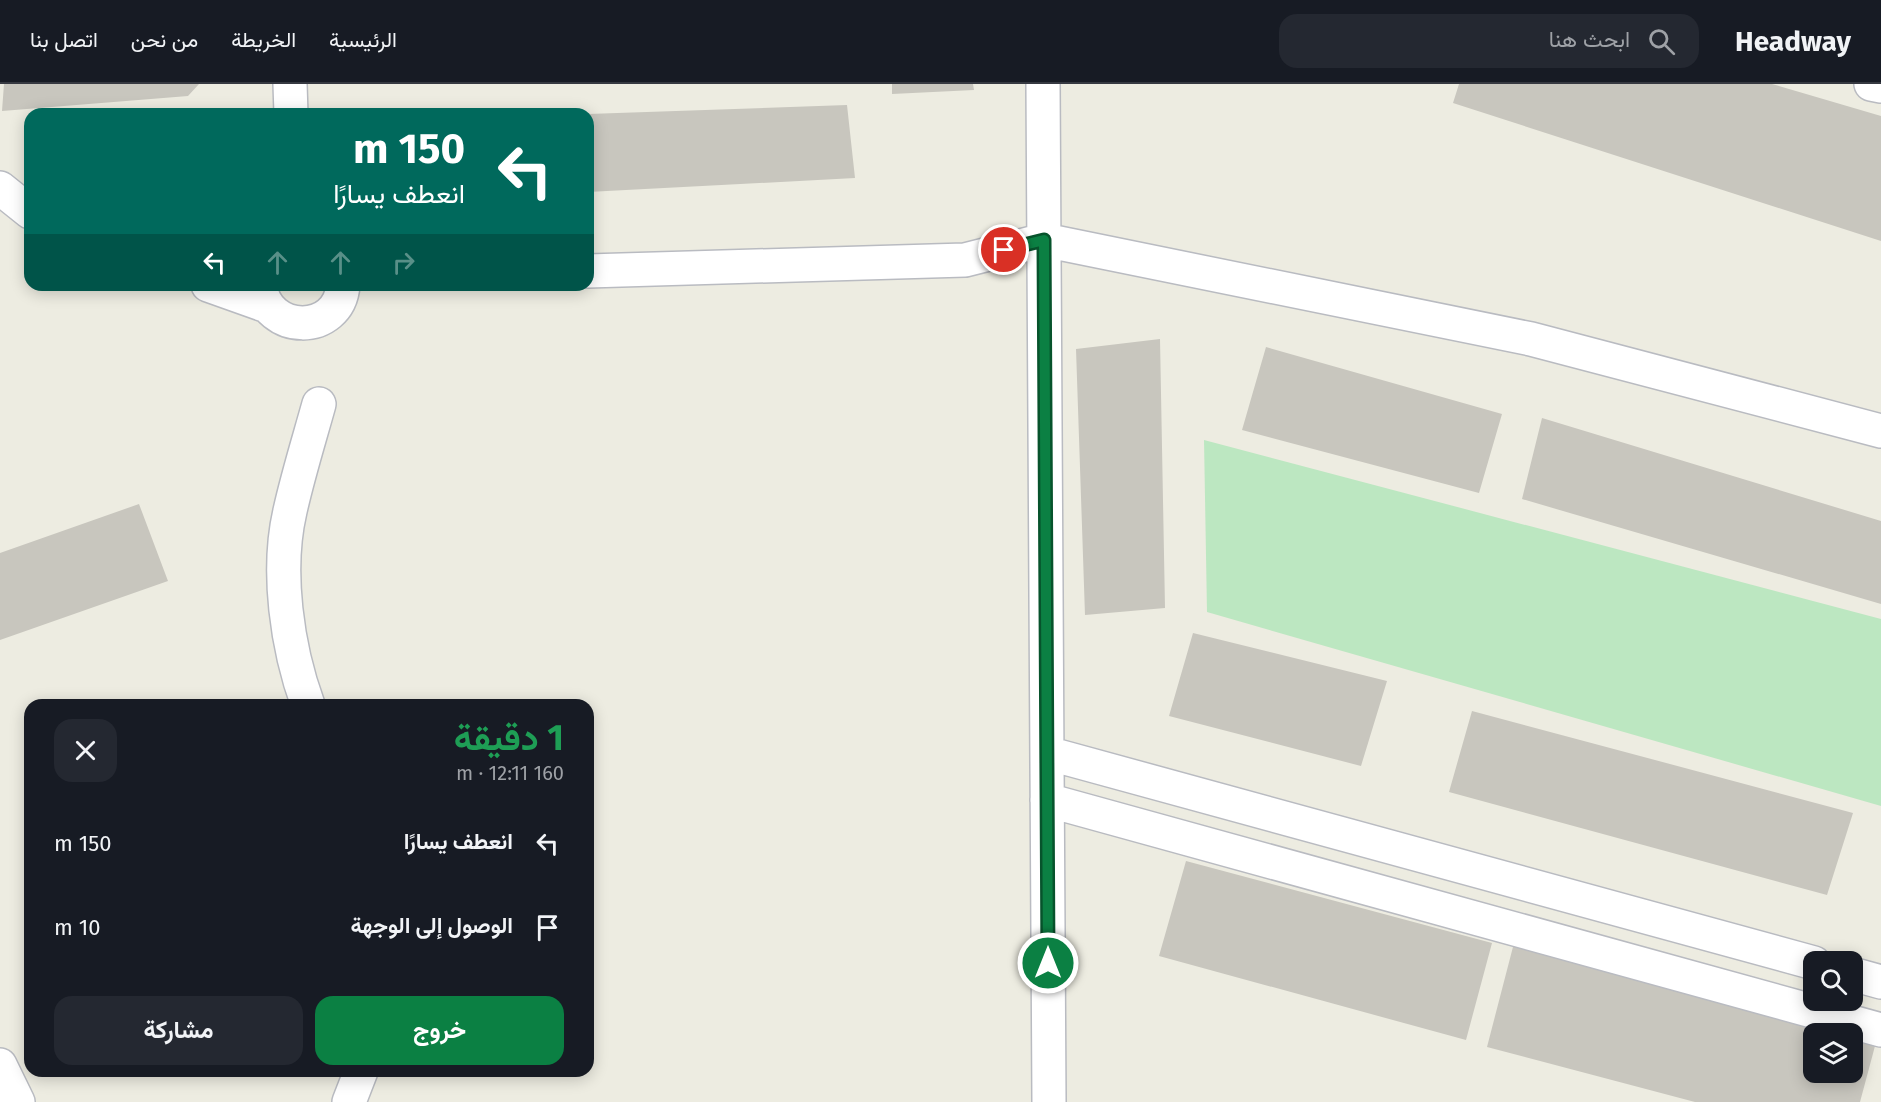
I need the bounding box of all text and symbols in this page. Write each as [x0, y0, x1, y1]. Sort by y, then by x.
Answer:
search box [1279, 14, 1699, 68]
icon: search [1645, 25, 1678, 58]
text: Headway [1735, 25, 1851, 58]
text: ابحث هنا [1549, 26, 1630, 53]
text: اتصل بنا [30, 27, 98, 53]
text: من نحن [131, 27, 198, 53]
text: الخريطة [231, 27, 296, 53]
text: الرئيسية [329, 27, 397, 53]
text: 150 m [353, 124, 465, 174]
icon: left [486, 132, 564, 210]
text: انعطف يسارًا [333, 178, 465, 210]
pin [978, 224, 1029, 275]
icon: arrive [987, 233, 1020, 266]
icon: left [198, 246, 231, 279]
icon: ahead [261, 246, 294, 279]
icon: ahead [324, 246, 357, 279]
icon: right [387, 246, 420, 279]
text: 1 دقيقة [454, 716, 564, 760]
button: close [54, 719, 117, 782]
text: 160 m · 12:11 [456, 761, 564, 785]
icon: left [531, 827, 564, 860]
text: انعطف يسارًا [404, 828, 513, 855]
text: 150 m [54, 830, 112, 857]
icon: arrive [531, 911, 564, 944]
text: الوصول إلى الوجهة [350, 912, 513, 939]
text: 10 m [54, 914, 101, 941]
position arrow [1016, 931, 1080, 995]
map controls [1803, 951, 1863, 1083]
button: search [1803, 951, 1863, 1011]
button: مشاركة [54, 996, 303, 1065]
button: خروج [315, 996, 564, 1065]
button: layers [1803, 1023, 1863, 1083]

